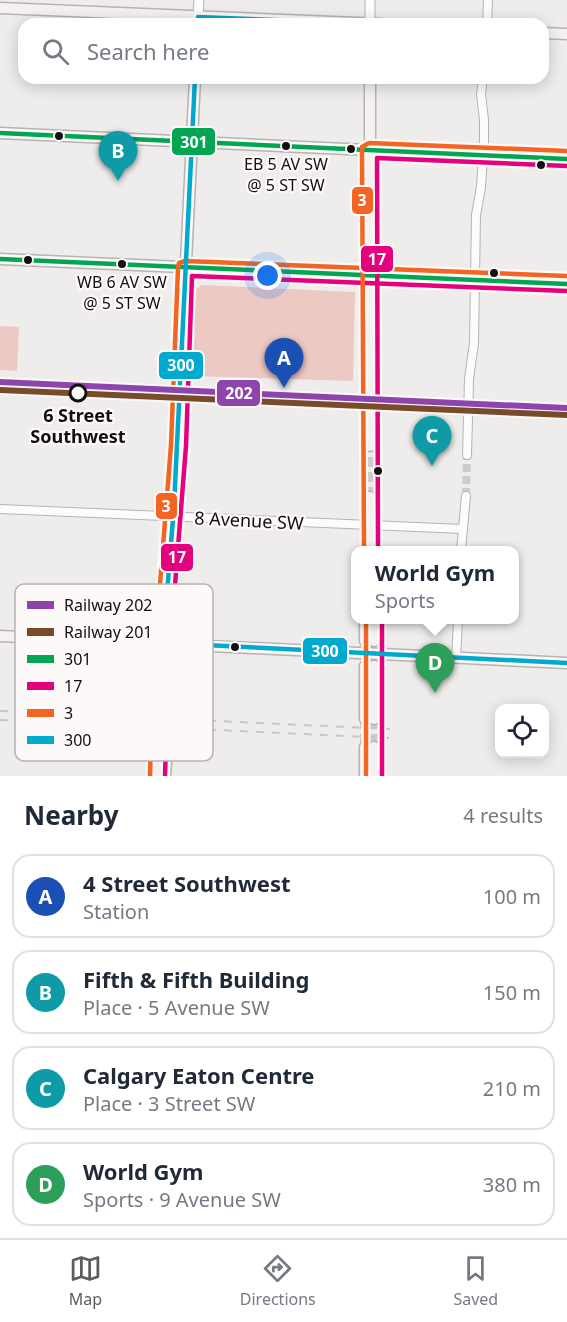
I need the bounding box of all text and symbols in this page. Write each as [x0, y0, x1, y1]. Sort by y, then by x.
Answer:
search box [18, 18, 549, 84]
icon: search [39, 35, 72, 68]
text: Search here [87, 36, 209, 66]
line badge: 301 [171, 127, 216, 156]
unlabelled marker [53, 130, 65, 142]
text: 301 [180, 131, 208, 153]
pin: B [98, 132, 138, 181]
marker: EB 5 AV SW @ 5 ST SW [280, 140, 292, 152]
unlabelled marker [345, 143, 357, 155]
place label: EB 5 AV SW @ 5 ST SW [244, 153, 328, 196]
unlabelled marker [535, 159, 547, 171]
line badge: 3 [351, 186, 374, 215]
text: 3 [357, 189, 367, 211]
line badge: 17 [360, 245, 394, 273]
text: 17 [368, 248, 386, 270]
unlabelled marker [22, 254, 34, 266]
marker: WB 6 AV SW @ 5 ST SW [116, 258, 128, 270]
your location [253, 261, 282, 290]
unlabelled marker [488, 267, 500, 279]
place label: WB 6 AV SW @ 5 ST SW [77, 271, 167, 314]
pin: A [264, 338, 304, 388]
line badge: 300 [158, 351, 204, 380]
text: 300 [167, 354, 195, 376]
line badge: 202 [216, 379, 261, 407]
text: 202 [225, 382, 253, 404]
marker: 6 Street Southwest [69, 384, 87, 402]
place label: 6 Street Southwest [30, 403, 126, 448]
pin: C [412, 416, 452, 466]
unlabelled marker [372, 465, 384, 477]
line badge: 3 [155, 492, 178, 520]
text: 3 [161, 495, 171, 517]
street label: 8 Avenue SW [194, 505, 305, 535]
line badge: 17 [160, 543, 194, 572]
text: 17 [168, 546, 186, 568]
popup [351, 546, 519, 624]
text: World Gym [375, 557, 495, 587]
legend [15, 584, 213, 761]
text: Sports [375, 587, 435, 614]
text: Railway 202 [64, 594, 153, 616]
text: Railway 201 [64, 621, 153, 643]
line badge: 300 [302, 637, 348, 665]
text: 300 [311, 640, 339, 662]
unlabelled marker [229, 641, 241, 653]
pin: D [416, 644, 454, 693]
text: 301 [64, 648, 91, 670]
text: 17 [64, 675, 82, 697]
text: 3 [64, 702, 73, 724]
map controls [495, 704, 549, 758]
button: locate [495, 704, 549, 758]
text: 300 [64, 729, 91, 751]
text: Nearby [24, 797, 119, 833]
text: 4 results [463, 802, 543, 829]
text: 4 Street Southwest [83, 868, 290, 898]
text: A [39, 883, 52, 910]
text: 100 m [483, 883, 541, 910]
text: Station [83, 898, 149, 925]
text: Fifth & Fifth Building [83, 964, 309, 994]
text: B [39, 979, 52, 1006]
text: 150 m [483, 979, 541, 1006]
text: Place · 5 Avenue SW [83, 994, 270, 1021]
text: Calgary Eaton Centre [83, 1060, 315, 1090]
text: C [39, 1075, 52, 1102]
text: 210 m [483, 1075, 541, 1102]
text: Place · 3 Street SW [83, 1090, 255, 1117]
text: World Gym [83, 1156, 204, 1186]
text: D [38, 1171, 53, 1198]
text: 380 m [483, 1171, 541, 1198]
text: Sports · 9 Avenue SW [83, 1186, 281, 1213]
tab: Map [69, 1252, 102, 1310]
tab: Directions [240, 1252, 316, 1310]
tab: Saved [453, 1252, 498, 1310]

